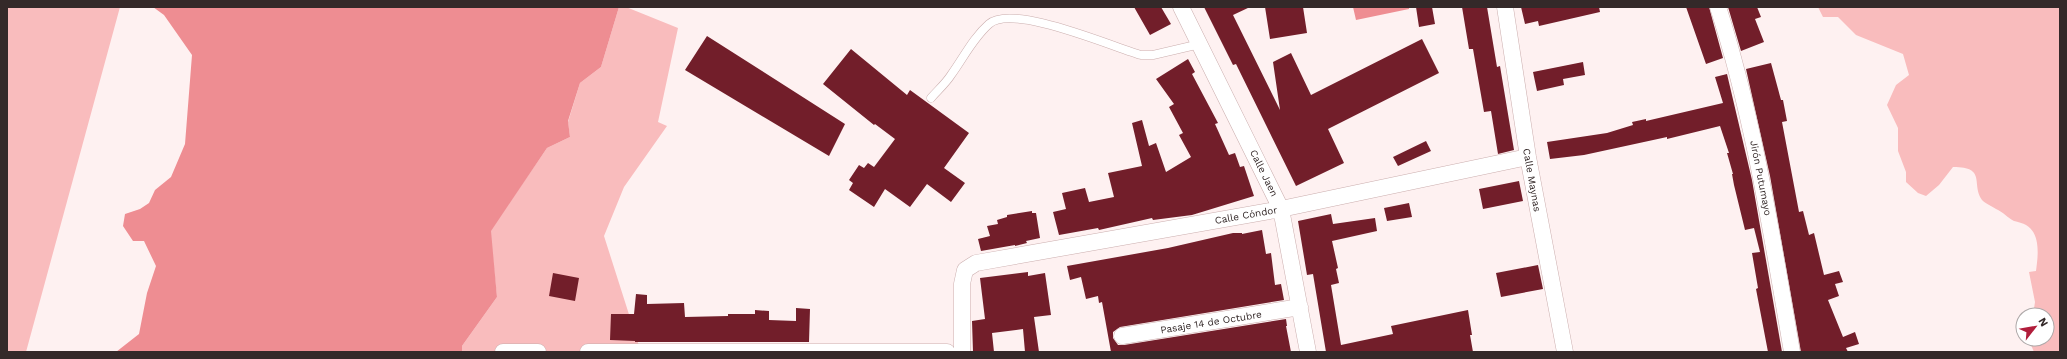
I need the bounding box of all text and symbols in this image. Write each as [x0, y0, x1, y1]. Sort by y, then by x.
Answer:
street label: Jirón Putumayo [1748, 139, 1774, 217]
street label: Calle Jaen [1248, 148, 1280, 198]
street label: Calle Maynas [1521, 148, 1543, 212]
street label: Calle Cóndor [1214, 204, 1278, 226]
north arrow [2015, 307, 2055, 347]
street label: Pasaje 14 de Octubre [1159, 309, 1263, 335]
text: N [2035, 315, 2051, 329]

